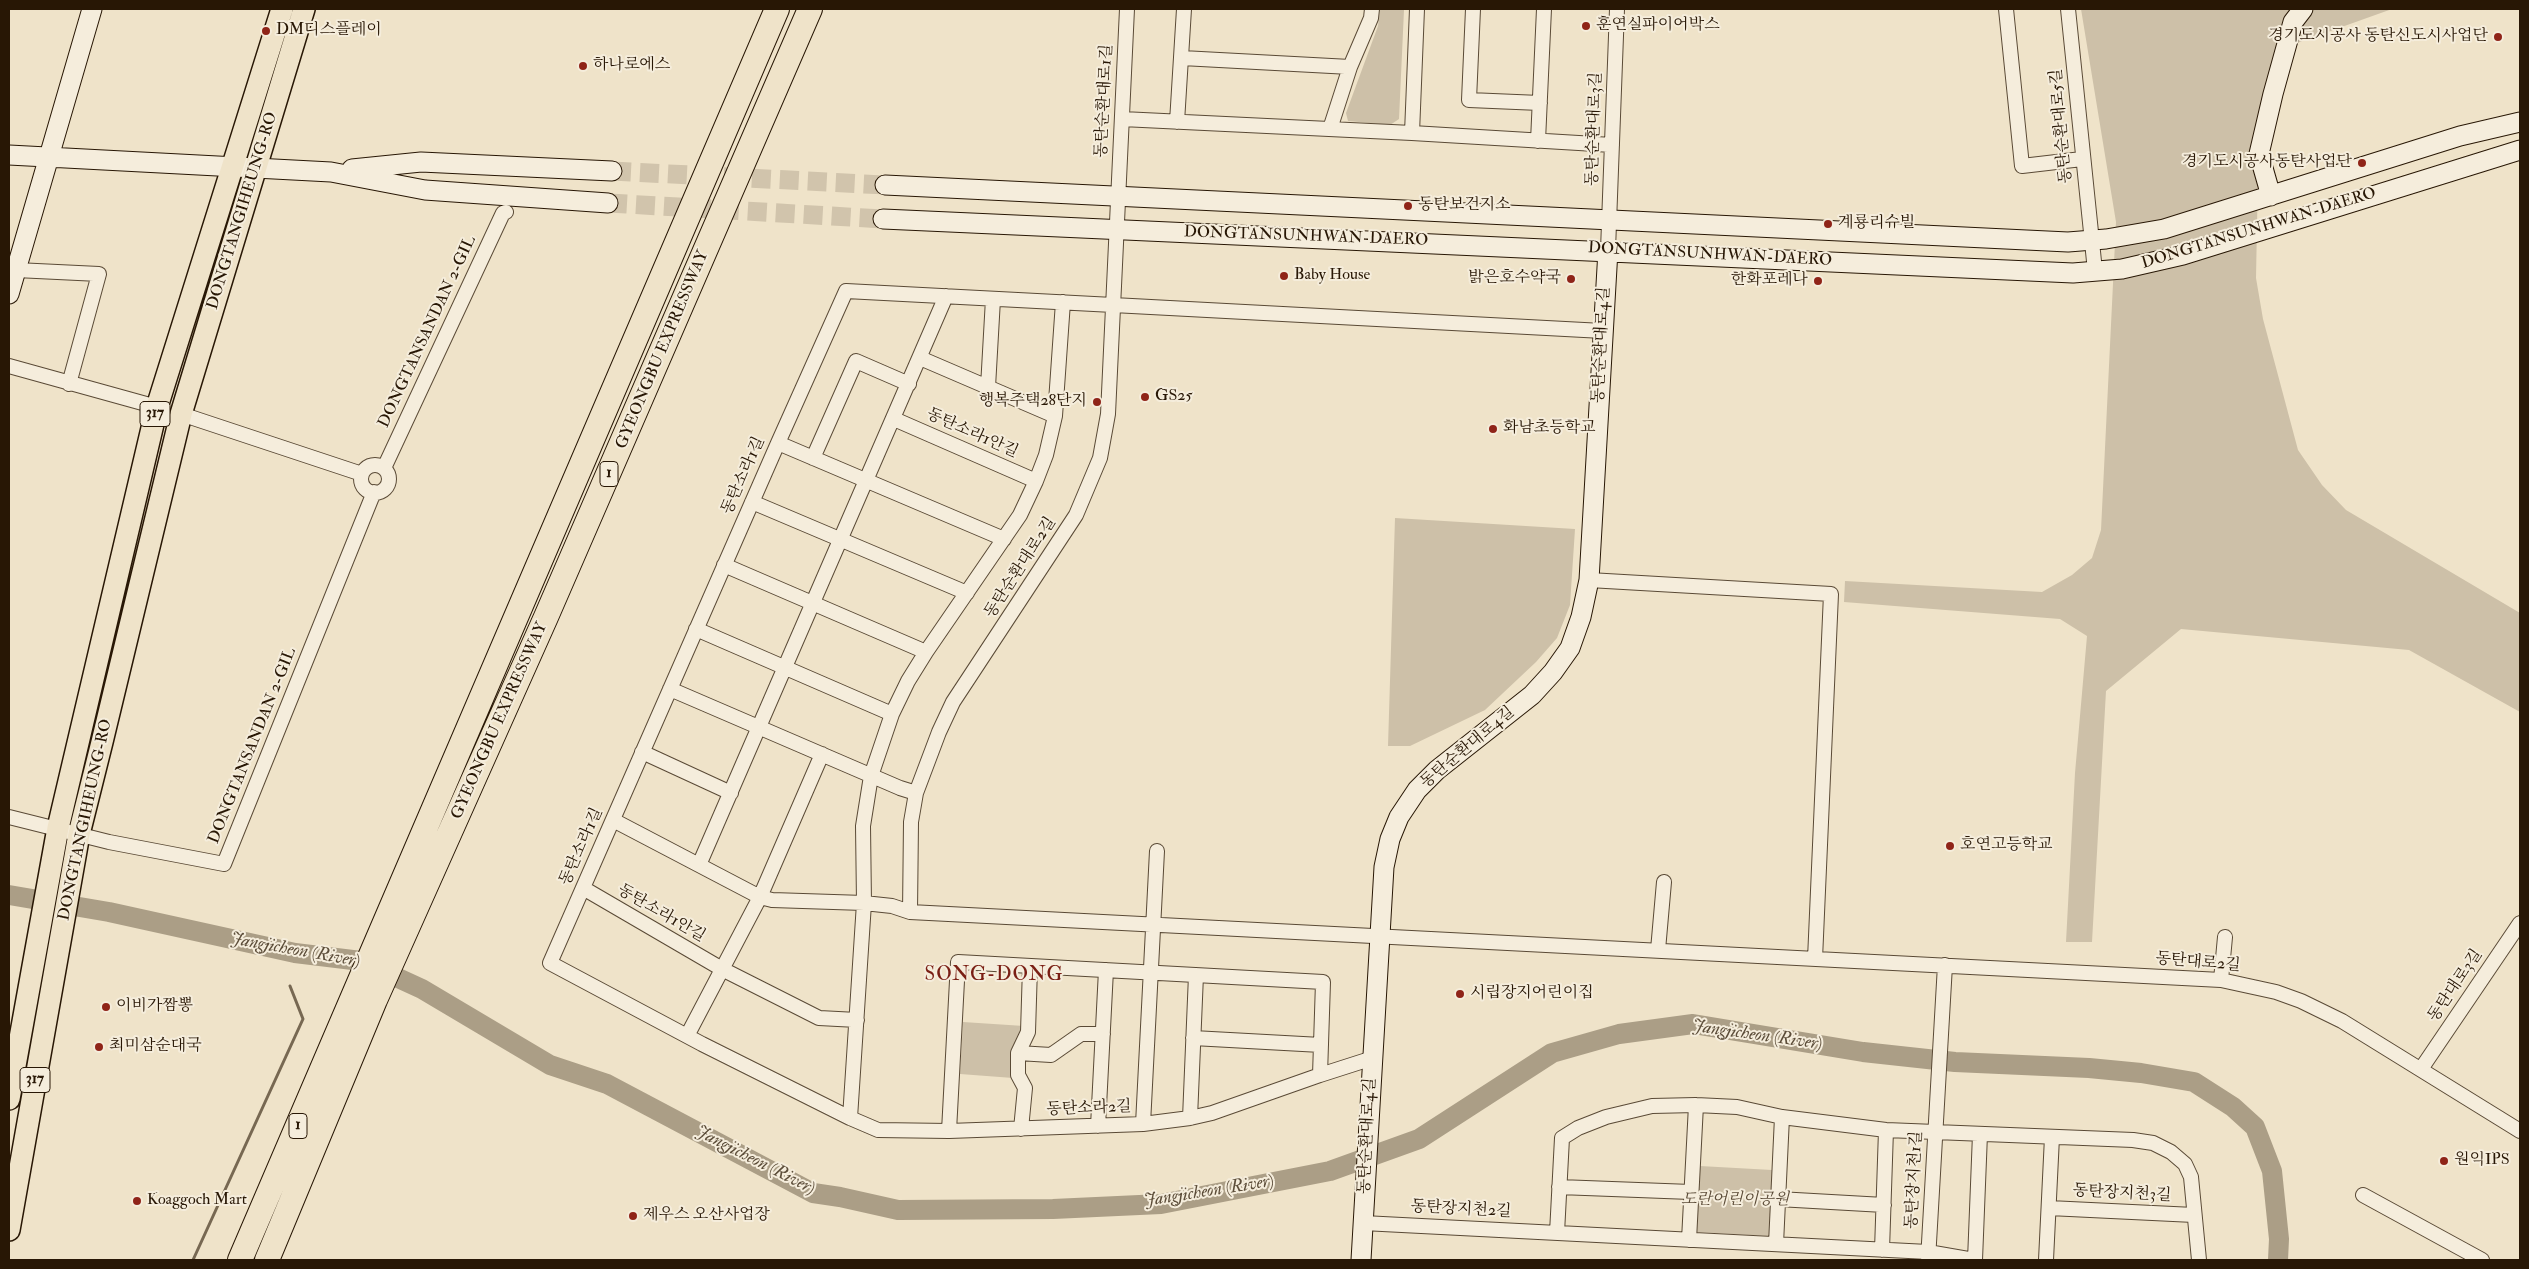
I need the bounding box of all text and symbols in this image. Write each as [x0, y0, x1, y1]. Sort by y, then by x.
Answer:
place label: 훈연실파이어박스 [1596, 16, 1720, 36]
marker: 훈연실파이어박스 [1580, 20, 1592, 32]
place label: DM디스플레이 [276, 21, 382, 41]
marker: DM디스플레이 [260, 25, 272, 37]
place label: 경기도시공사 동탄신도시사업단 [2268, 27, 2488, 47]
marker: 경기도시공사 동탄신도시사업단 [2492, 31, 2504, 43]
street label: 동탄순환대로1길 [1092, 44, 1118, 158]
place label: 하나로에스 [593, 56, 670, 76]
marker: 하나로에스 [577, 60, 589, 72]
street label: 동탄순환대로5길 [2047, 68, 2077, 184]
street label: 동탄순환대로3길 [1583, 72, 1607, 186]
street label: DONGTANGIHEUNG-RO [204, 110, 282, 312]
place label: 경기도시공사동탄사업단 [2182, 153, 2352, 173]
marker: 경기도시공사동탄사업단 [2356, 157, 2368, 169]
street label: DONGTANSUNHWAN-DAERO [2139, 184, 2379, 274]
place label: 동탄보건지소 [1418, 196, 1511, 216]
marker: 동탄보건지소 [1402, 200, 1414, 212]
place label: 계룡리슈빌 [1838, 214, 1915, 234]
marker: 계룡리슈빌 [1822, 218, 1834, 230]
street label: DONGTANSUNHWAN-DAERO [1184, 223, 1428, 251]
street label: DONGTANSANDAN 2-GIL [375, 233, 481, 431]
street label: DONGTANSUNHWAN-DAERO [1588, 239, 1832, 271]
street label: GYEONGBU EXPRESSWAY [612, 248, 714, 452]
place label: Baby House [1294, 266, 1370, 286]
place label: 밝은호수약국 [1468, 269, 1561, 289]
marker: Baby House [1278, 270, 1290, 282]
place label: 한화포레나 [1731, 271, 1808, 291]
marker: 밝은호수약국 [1565, 273, 1577, 285]
marker: 한화포레나 [1812, 275, 1824, 287]
street label: 동탄순환대로4길 [1589, 286, 1615, 404]
place label: GS25 [1155, 387, 1192, 407]
marker: GS25 [1139, 391, 1151, 403]
place label: 행복주택28단지 [979, 392, 1087, 412]
marker: 행복주택28단지 [1091, 396, 1103, 408]
road number: 317 [140, 402, 170, 426]
street label: 동탄소라1안길 [923, 405, 1021, 463]
place label: 화남초등학교 [1503, 419, 1596, 439]
marker: 화남초등학교 [1487, 423, 1499, 435]
street label: 동탄소라1길 [718, 434, 770, 518]
road number: 1 [600, 462, 618, 486]
street label: 동탄순환대로2길 [981, 514, 1061, 622]
street label: GYEONGBU EXPRESSWAY [448, 619, 552, 823]
street label: DONGTANSANDAN 2-GIL [205, 645, 301, 847]
street label: 동탄순환대로4길 [1417, 703, 1519, 793]
street label: DONGTANGIHEUNG-RO [55, 718, 117, 922]
street label: 동탄소라1길 [556, 805, 608, 889]
place label: 호연고등학교 [1960, 836, 2053, 856]
marker: 호연고등학교 [1944, 840, 1956, 852]
street label: 동탄소라1안길 [614, 881, 708, 947]
water label: Jangjicheon (River) [229, 929, 361, 973]
street label: 동탄대로3길 [2425, 946, 2487, 1026]
street label: 동탄대로2길 [2155, 950, 2241, 976]
district label: SONG-DONG [923, 965, 1065, 987]
place label: 시립장지어린이집 [1470, 984, 1594, 1004]
marker: 시립장지어린이집 [1454, 988, 1466, 1000]
place label: 이비가짬뽕 [116, 997, 193, 1017]
marker: 이비가짬뽕 [100, 1001, 112, 1013]
water label: Jangjicheon (River) [1691, 1016, 1823, 1056]
place label: 최미삼순대국 [109, 1037, 202, 1057]
marker: 최미삼순대국 [93, 1041, 105, 1053]
road number: 317 [20, 1068, 50, 1092]
street label: 동탄순환대로4길 [1355, 1077, 1381, 1195]
street label: 동탄소라2길 [1046, 1098, 1132, 1120]
road number: 1 [289, 1114, 307, 1138]
water label: Jangjicheon (River) [692, 1122, 818, 1200]
street label: 동탄장지천1길 [1903, 1130, 1927, 1230]
place label: 원익IPS [2454, 1151, 2510, 1171]
marker: 원익IPS [2438, 1155, 2450, 1167]
water label: Jangjicheon (River) [1143, 1171, 1275, 1213]
street label: 동탄장지천3길 [2072, 1182, 2172, 1206]
place label: Koaggoch Mart [147, 1191, 247, 1211]
park label: 도란어린이공원 [1681, 1191, 1789, 1211]
marker: Koaggoch Mart [131, 1195, 143, 1207]
street label: 동탄장지천2길 [1410, 1198, 1512, 1222]
place label: 제우스 오산사업장 [643, 1206, 770, 1226]
marker: 제우스 오산사업장 [627, 1210, 639, 1222]

